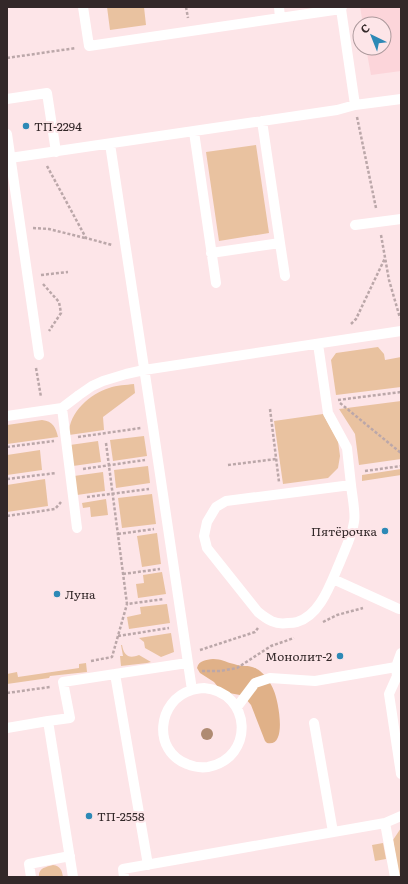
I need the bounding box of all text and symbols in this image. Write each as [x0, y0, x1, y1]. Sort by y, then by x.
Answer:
north arrow [352, 16, 392, 56]
text: С [356, 19, 373, 36]
place label: ТП-2294 [34, 117, 82, 135]
marker: ТП-2294 [21, 121, 31, 131]
place label: Пятёрочка [311, 522, 378, 540]
marker: Пятёрочка [380, 526, 390, 536]
place label: Луна [65, 585, 96, 603]
marker: Луна [52, 589, 62, 599]
place label: Монолит-2 [265, 647, 332, 665]
marker: Монолит-2 [335, 651, 345, 661]
place label: ТП-2558 [97, 807, 145, 825]
marker: ТП-2558 [84, 811, 94, 821]

